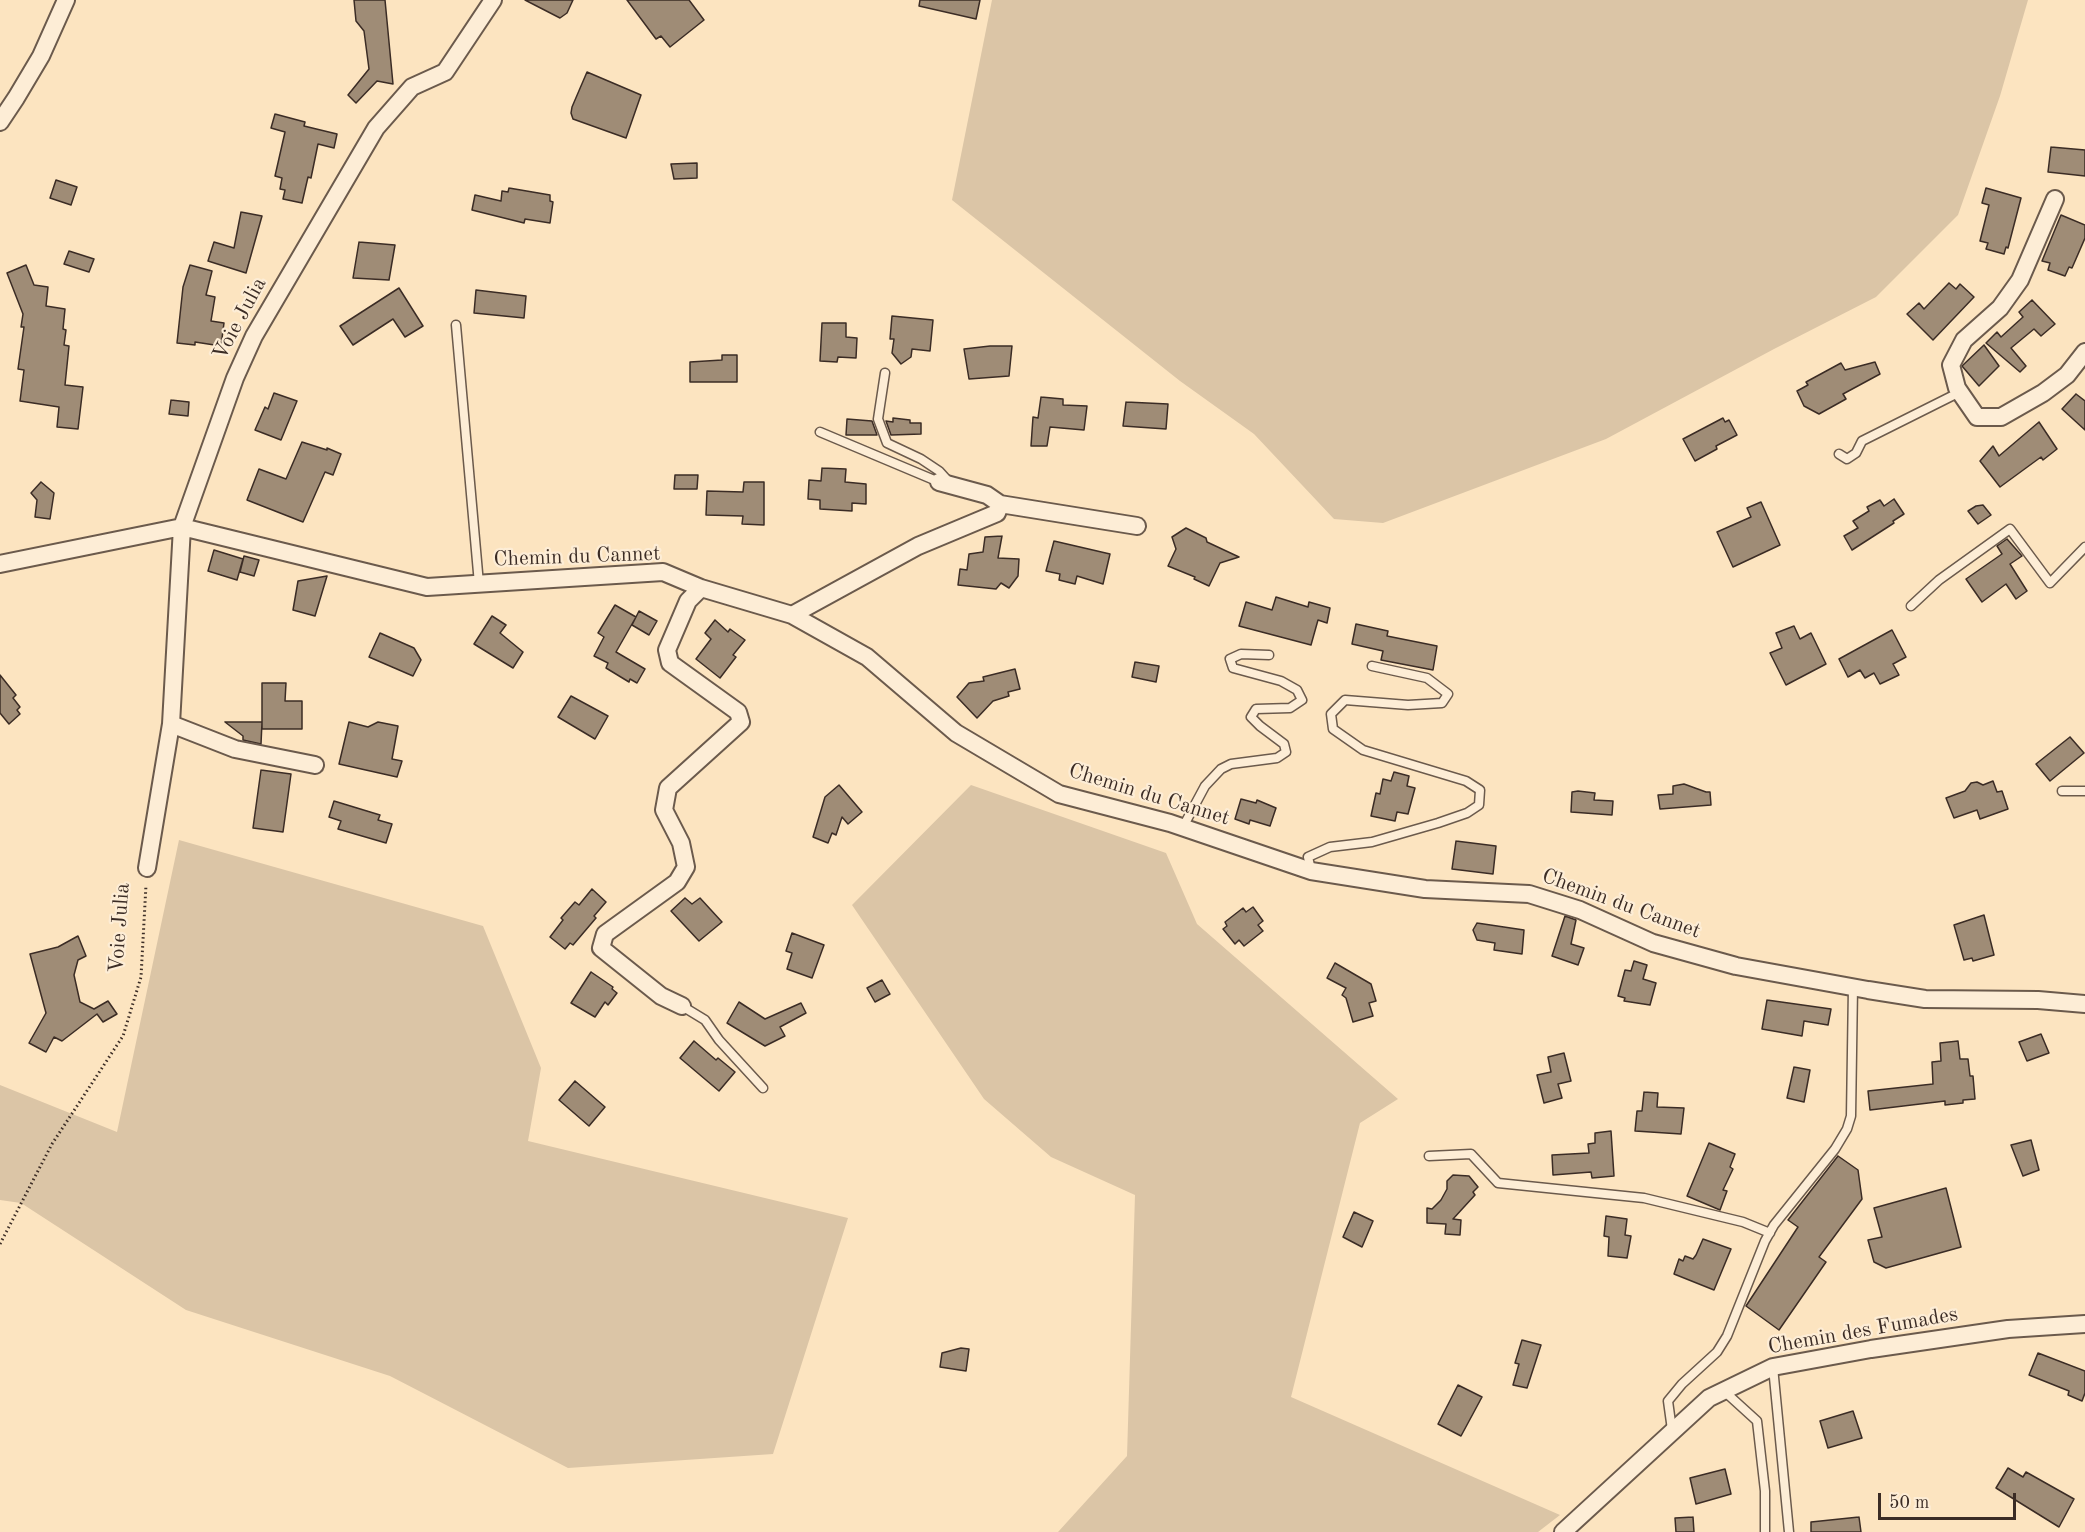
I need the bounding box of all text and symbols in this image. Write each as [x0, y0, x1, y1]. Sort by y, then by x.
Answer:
street label: Voie Julia [208, 273, 272, 365]
street label: Chemin du Cannet [493, 541, 661, 573]
street label: Chemin du Cannet [1066, 759, 1232, 831]
street label: Chemin du Cannet [1538, 864, 1704, 944]
street label: Voie Julia [104, 882, 136, 974]
street label: Chemin des Fumades [1766, 1302, 1960, 1360]
scale bar [1881, 1481, 2019, 1519]
text: 50 m [1889, 1494, 1929, 1512]

